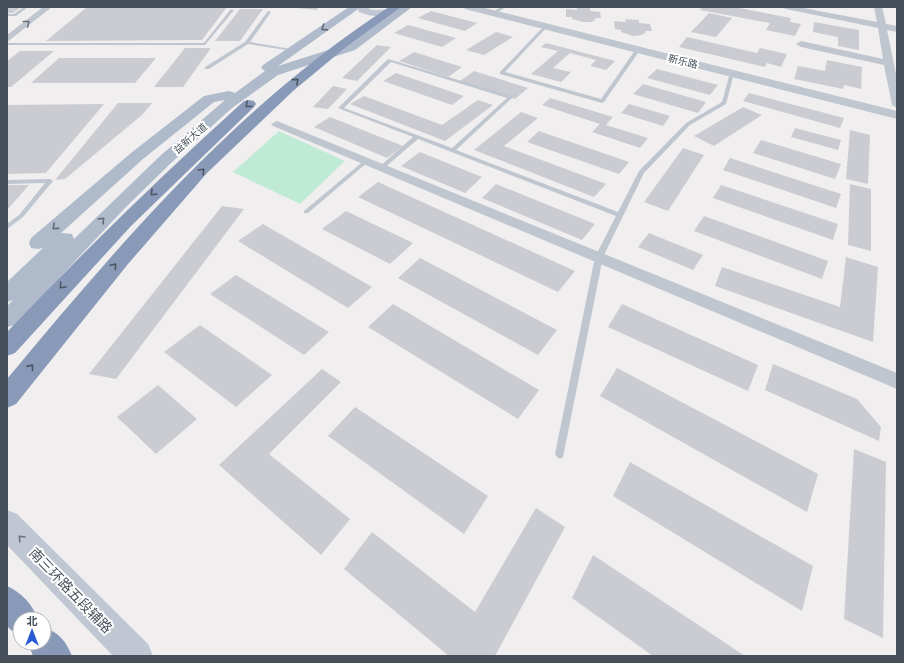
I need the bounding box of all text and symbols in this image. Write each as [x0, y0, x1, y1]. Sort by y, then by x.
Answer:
one-way arrow [23, 21, 30, 28]
one-way arrow [321, 24, 328, 31]
street label: 新乐路 [667, 52, 699, 70]
one-way arrow [291, 79, 299, 86]
one-way arrow [245, 100, 253, 108]
street label: 益新大道 [171, 120, 209, 156]
one-way arrow [197, 168, 205, 176]
one-way arrow [150, 188, 158, 196]
one-way arrow [97, 218, 105, 225]
one-way arrow [53, 223, 60, 230]
one-way arrow [109, 263, 116, 271]
one-way arrow [59, 281, 67, 289]
one-way arrow [27, 364, 34, 371]
one-way arrow [18, 535, 26, 543]
street label: 南三环路五段辅路 [26, 544, 116, 636]
north arrow [12, 611, 52, 651]
text: 北 [27, 614, 38, 628]

